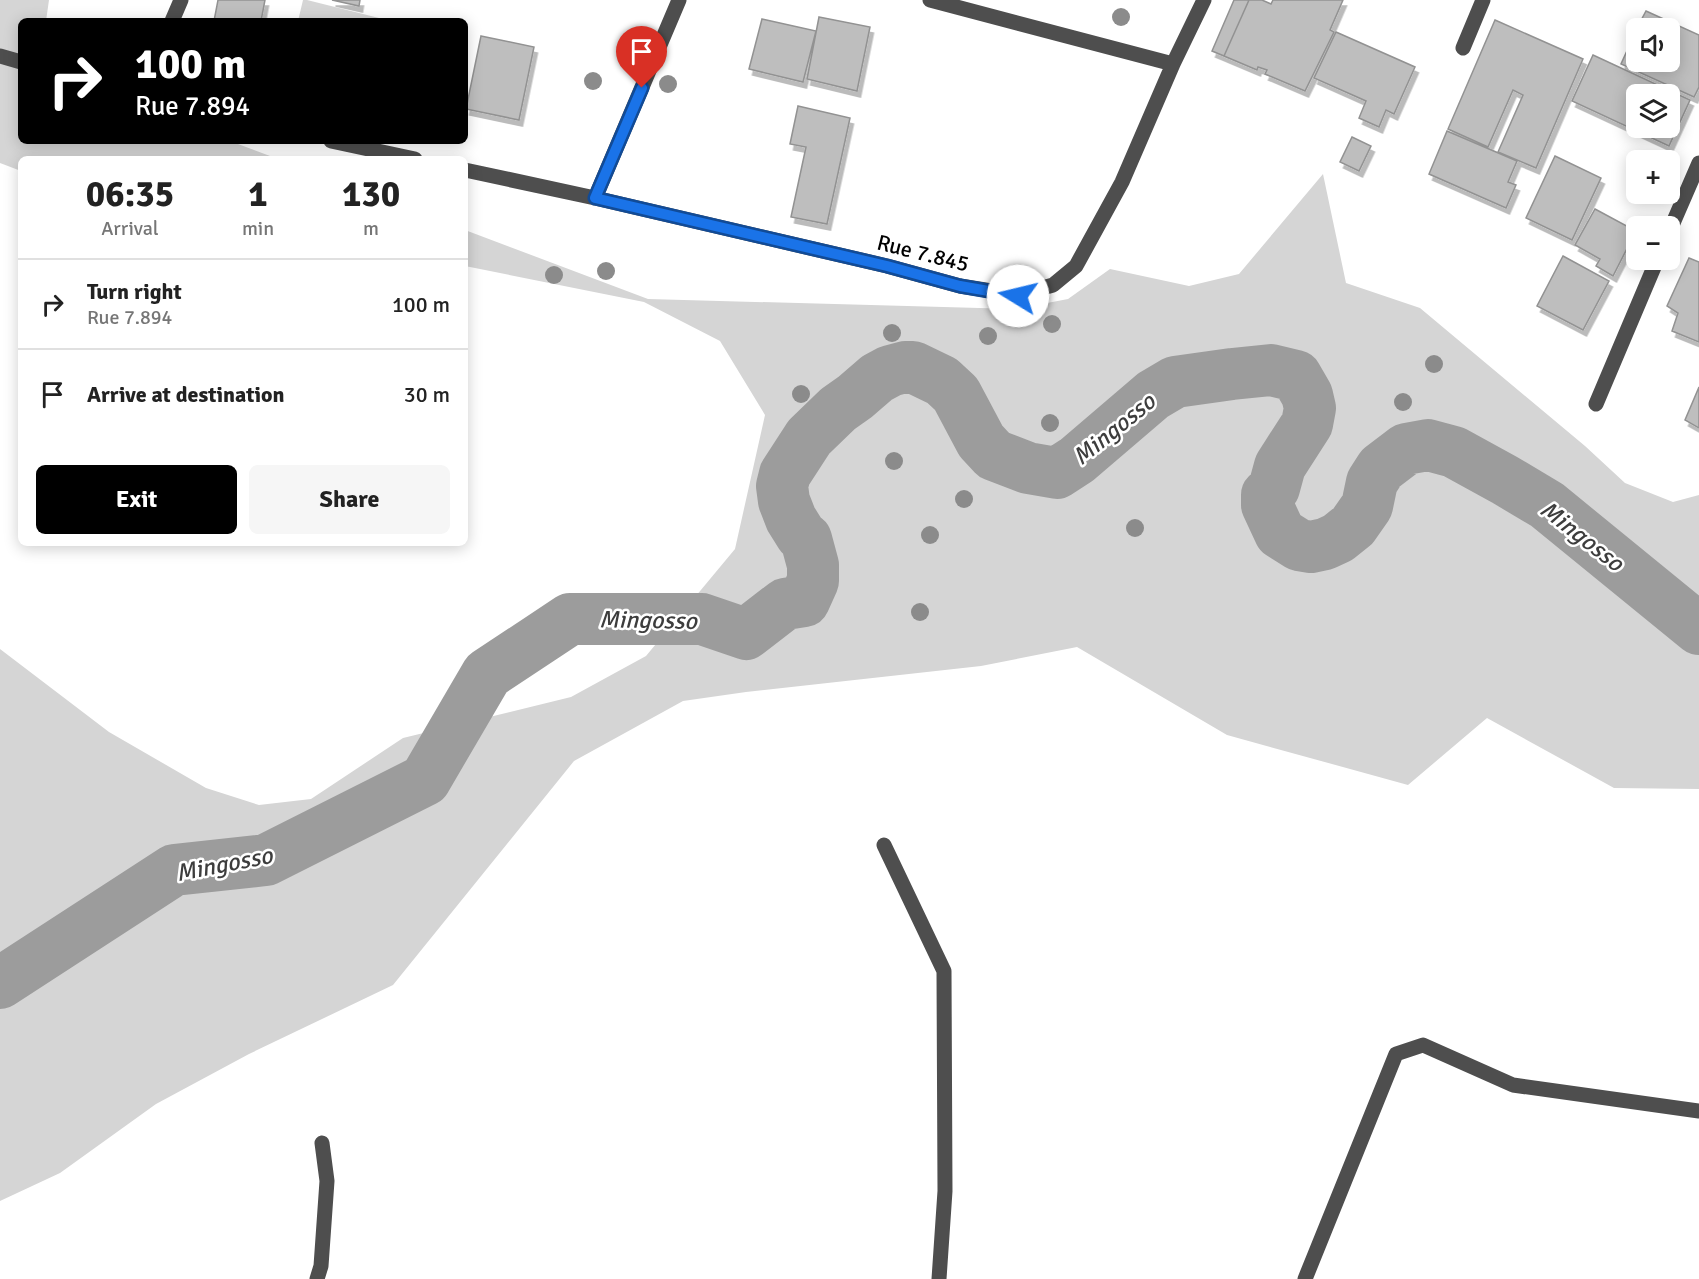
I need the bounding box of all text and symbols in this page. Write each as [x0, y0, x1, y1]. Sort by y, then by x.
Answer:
map controls [1626, 18, 1680, 270]
button: sound [1626, 18, 1680, 72]
pin [616, 26, 667, 88]
icon: arrive [625, 35, 658, 68]
text: 100 m [135, 39, 246, 90]
icon: right [36, 42, 114, 120]
button: layers [1626, 84, 1680, 138]
text: Rue 7.894 [135, 90, 250, 123]
button: + [1626, 150, 1680, 204]
text: 06:35 [86, 172, 174, 217]
text: 1 [248, 172, 268, 217]
text: 130 [342, 172, 400, 217]
text: Arrival [101, 216, 159, 241]
text: min [242, 216, 274, 241]
text: m [363, 216, 379, 241]
button: − [1626, 216, 1680, 270]
street label: Rue 7.845 [874, 229, 972, 277]
position arrow [986, 264, 1050, 328]
text: Turn right [87, 278, 182, 305]
icon: right [36, 288, 69, 321]
text: 100 m [392, 291, 450, 318]
text: Rue 7.894 [87, 305, 172, 330]
icon: arrive [36, 378, 69, 411]
text: Arrive at destination [87, 381, 284, 408]
text: 30 m [404, 381, 450, 408]
water label: Mingosso [1067, 386, 1163, 471]
button: Exit [36, 465, 237, 534]
button: Share [249, 465, 450, 534]
water label: Mingosso [1534, 494, 1631, 579]
water label: Mingosso [599, 604, 699, 636]
water label: Mingosso [173, 840, 276, 888]

